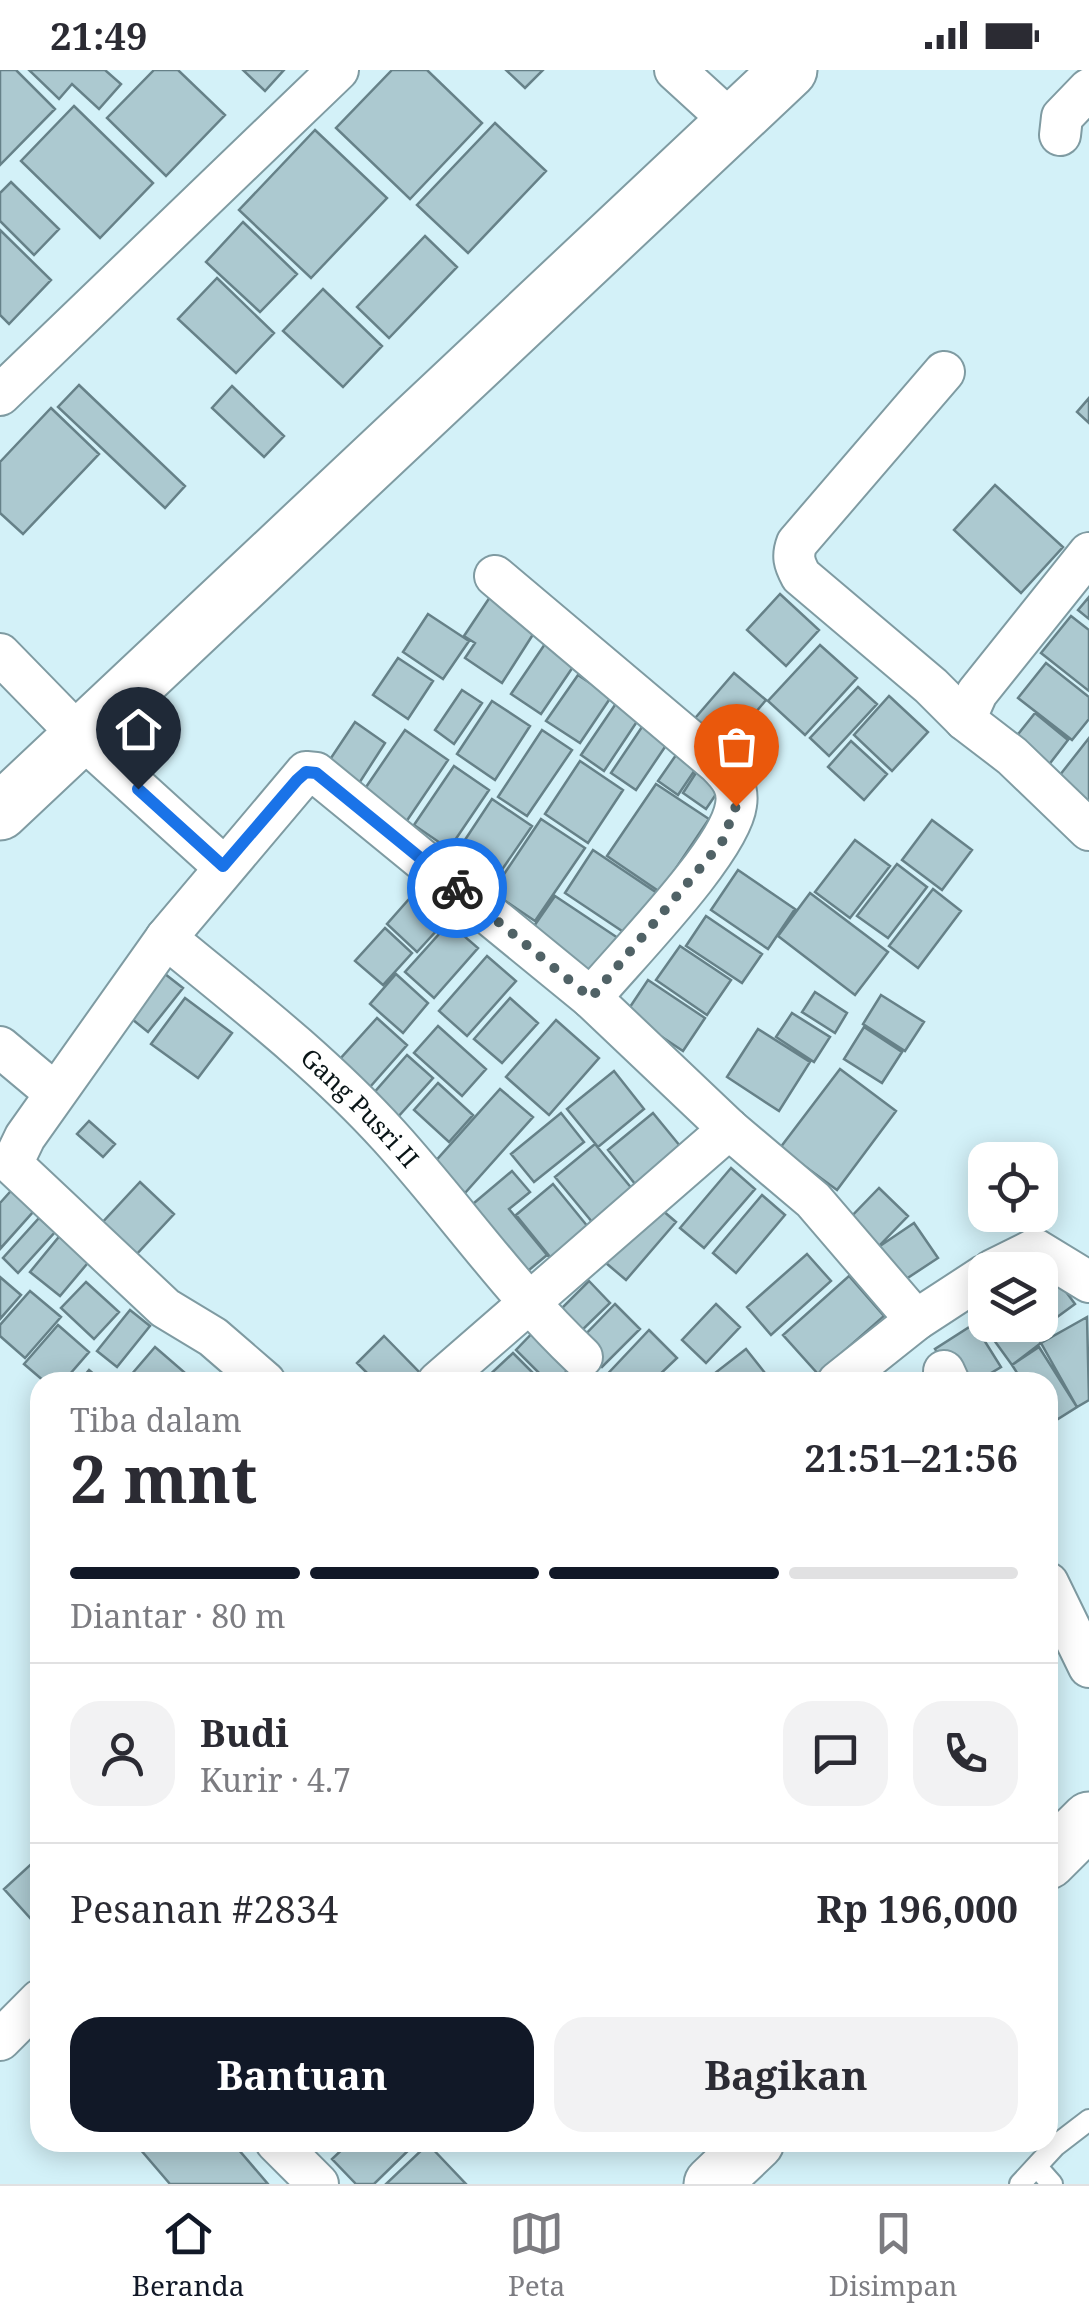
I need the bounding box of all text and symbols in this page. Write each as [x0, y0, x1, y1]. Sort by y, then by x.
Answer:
text: 21:49 [50, 9, 147, 61]
pin [96, 687, 181, 790]
icon: home [111, 702, 166, 757]
pin [694, 704, 779, 807]
icon: bag [709, 719, 764, 774]
courier [407, 838, 507, 938]
icon: bike [430, 861, 485, 916]
street label: Gang Pusri II [294, 1040, 427, 1174]
map controls [968, 1142, 1058, 1342]
button: locate [968, 1142, 1058, 1232]
button: layers [968, 1252, 1058, 1342]
text: Tiba dalam [70, 1398, 242, 1441]
text: 21:51–21:56 [804, 1431, 1018, 1483]
text: 2 mnt [70, 1434, 257, 1522]
text: Diantar · 80 m [70, 1594, 286, 1637]
button: person [70, 1701, 175, 1806]
button: chat [783, 1701, 888, 1806]
button: phone [913, 1701, 1018, 1806]
text: Budi [200, 1706, 289, 1758]
text: Kurir · 4.7 [200, 1758, 351, 1801]
text: Pesanan #2834 [70, 1882, 338, 1934]
text: Rp 196,000 [817, 1882, 1018, 1934]
button: Bantuan [70, 2017, 534, 2132]
button: Bagikan [554, 2017, 1018, 2132]
tab: Beranda [132, 2206, 244, 2304]
tab: Peta [508, 2206, 565, 2304]
tab: Disimpan [829, 2206, 957, 2304]

